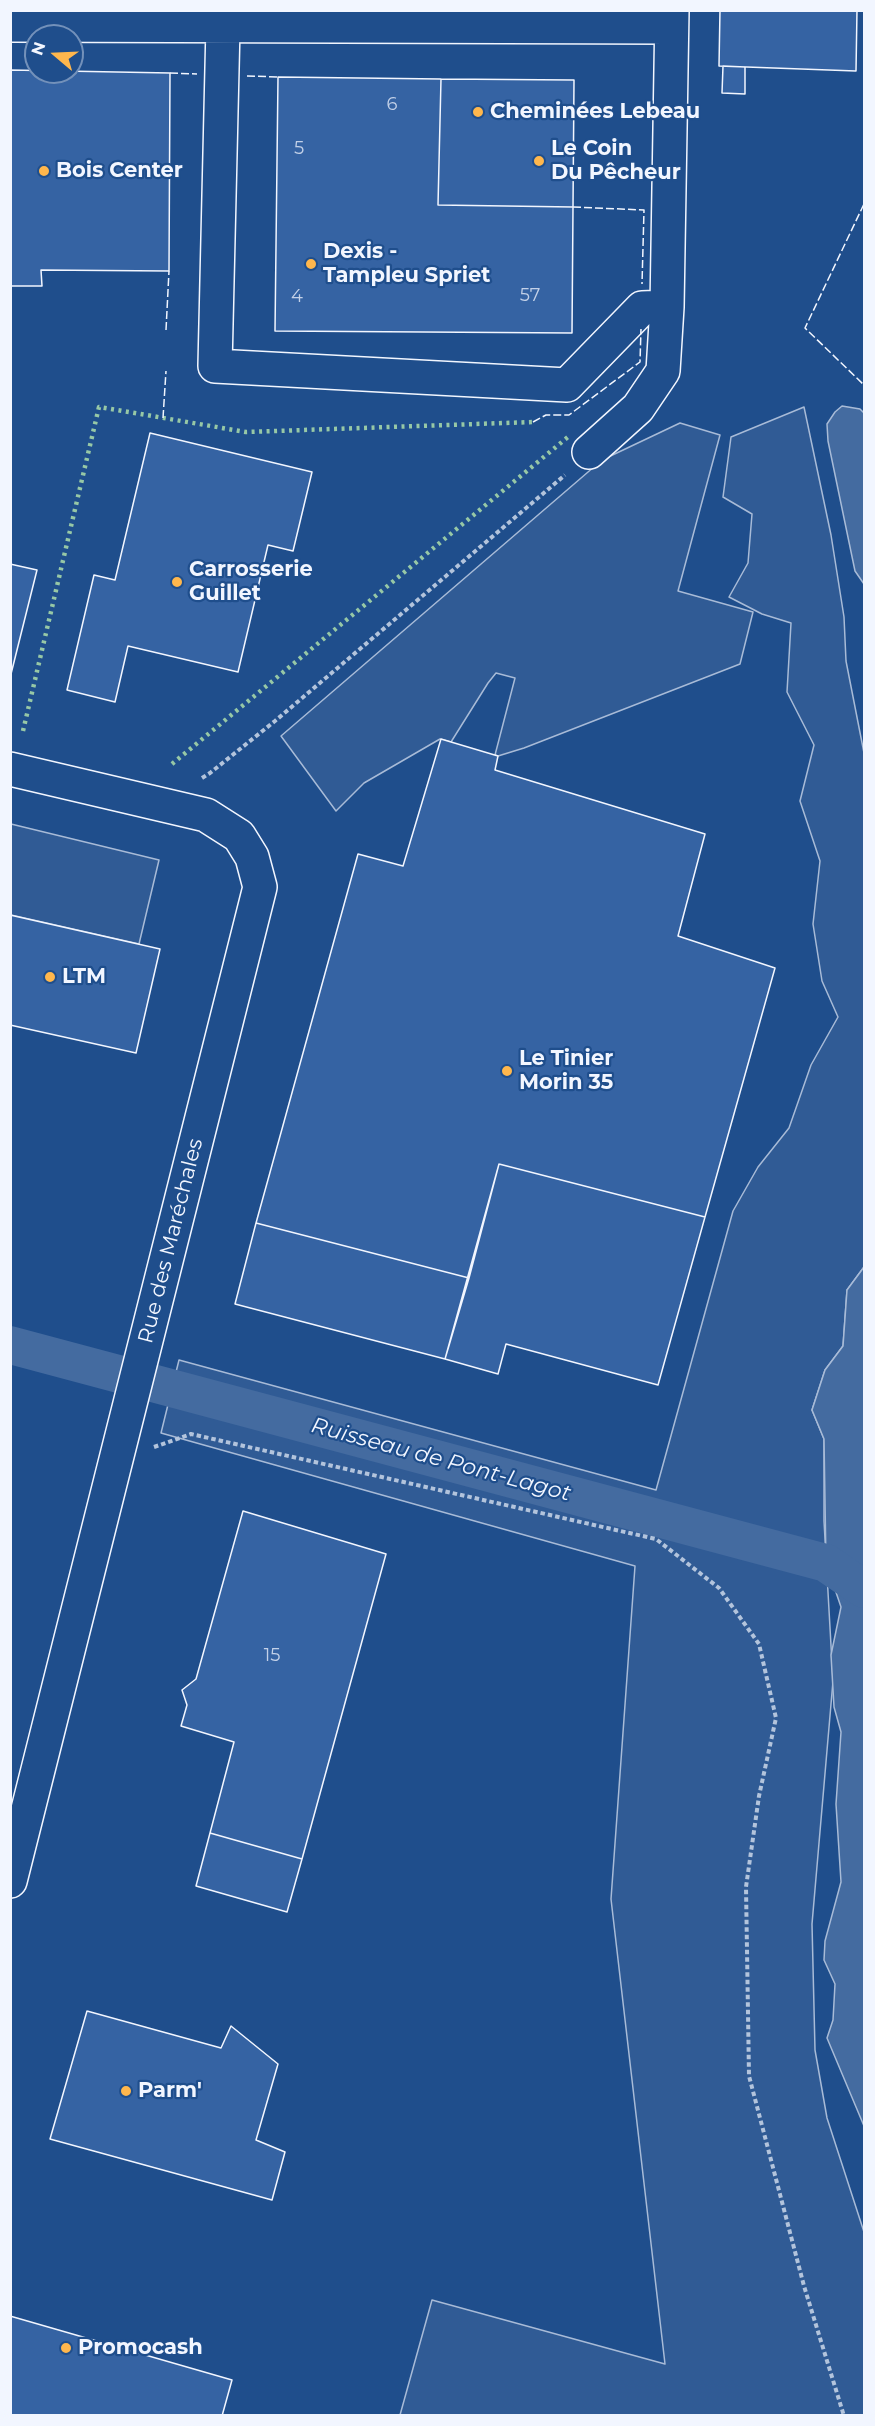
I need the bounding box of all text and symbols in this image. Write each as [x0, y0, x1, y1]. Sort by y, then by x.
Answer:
north arrow [24, 24, 84, 84]
text: N [27, 39, 49, 58]
house number: 6 [387, 94, 397, 116]
place label: Cheminées Lebeau [490, 99, 700, 125]
marker: Cheminées Lebeau [471, 105, 485, 119]
place label: Le Coin Du Pêcheur [551, 136, 681, 186]
house number: 5 [294, 138, 304, 160]
marker: Le Coin Du Pêcheur [532, 154, 546, 168]
place label: Bois Center [56, 158, 183, 184]
marker: Bois Center [37, 164, 51, 178]
place label: Dexis - Tampleu Spriet [323, 239, 490, 289]
marker: Dexis - Tampleu Spriet [304, 257, 318, 271]
house number: 57 [520, 285, 540, 307]
house number: 4 [291, 286, 303, 308]
place label: Carrosserie Guillet [189, 557, 313, 607]
marker: Carrosserie Guillet [170, 575, 184, 589]
place label: LTM [62, 964, 106, 990]
marker: LTM [43, 970, 57, 984]
place label: Le Tinier Morin 35 [519, 1046, 613, 1096]
marker: Le Tinier Morin 35 [500, 1064, 514, 1078]
street label: Rue des Maréchales [133, 1136, 209, 1346]
water label: Ruisseau de Pont-Lagot [308, 1413, 574, 1507]
house number: 15 [264, 1645, 280, 1667]
place label: Parm' [138, 2078, 202, 2104]
marker: Parm' [119, 2084, 133, 2098]
place label: Promocash [78, 2335, 203, 2361]
marker: Promocash [59, 2341, 73, 2355]

